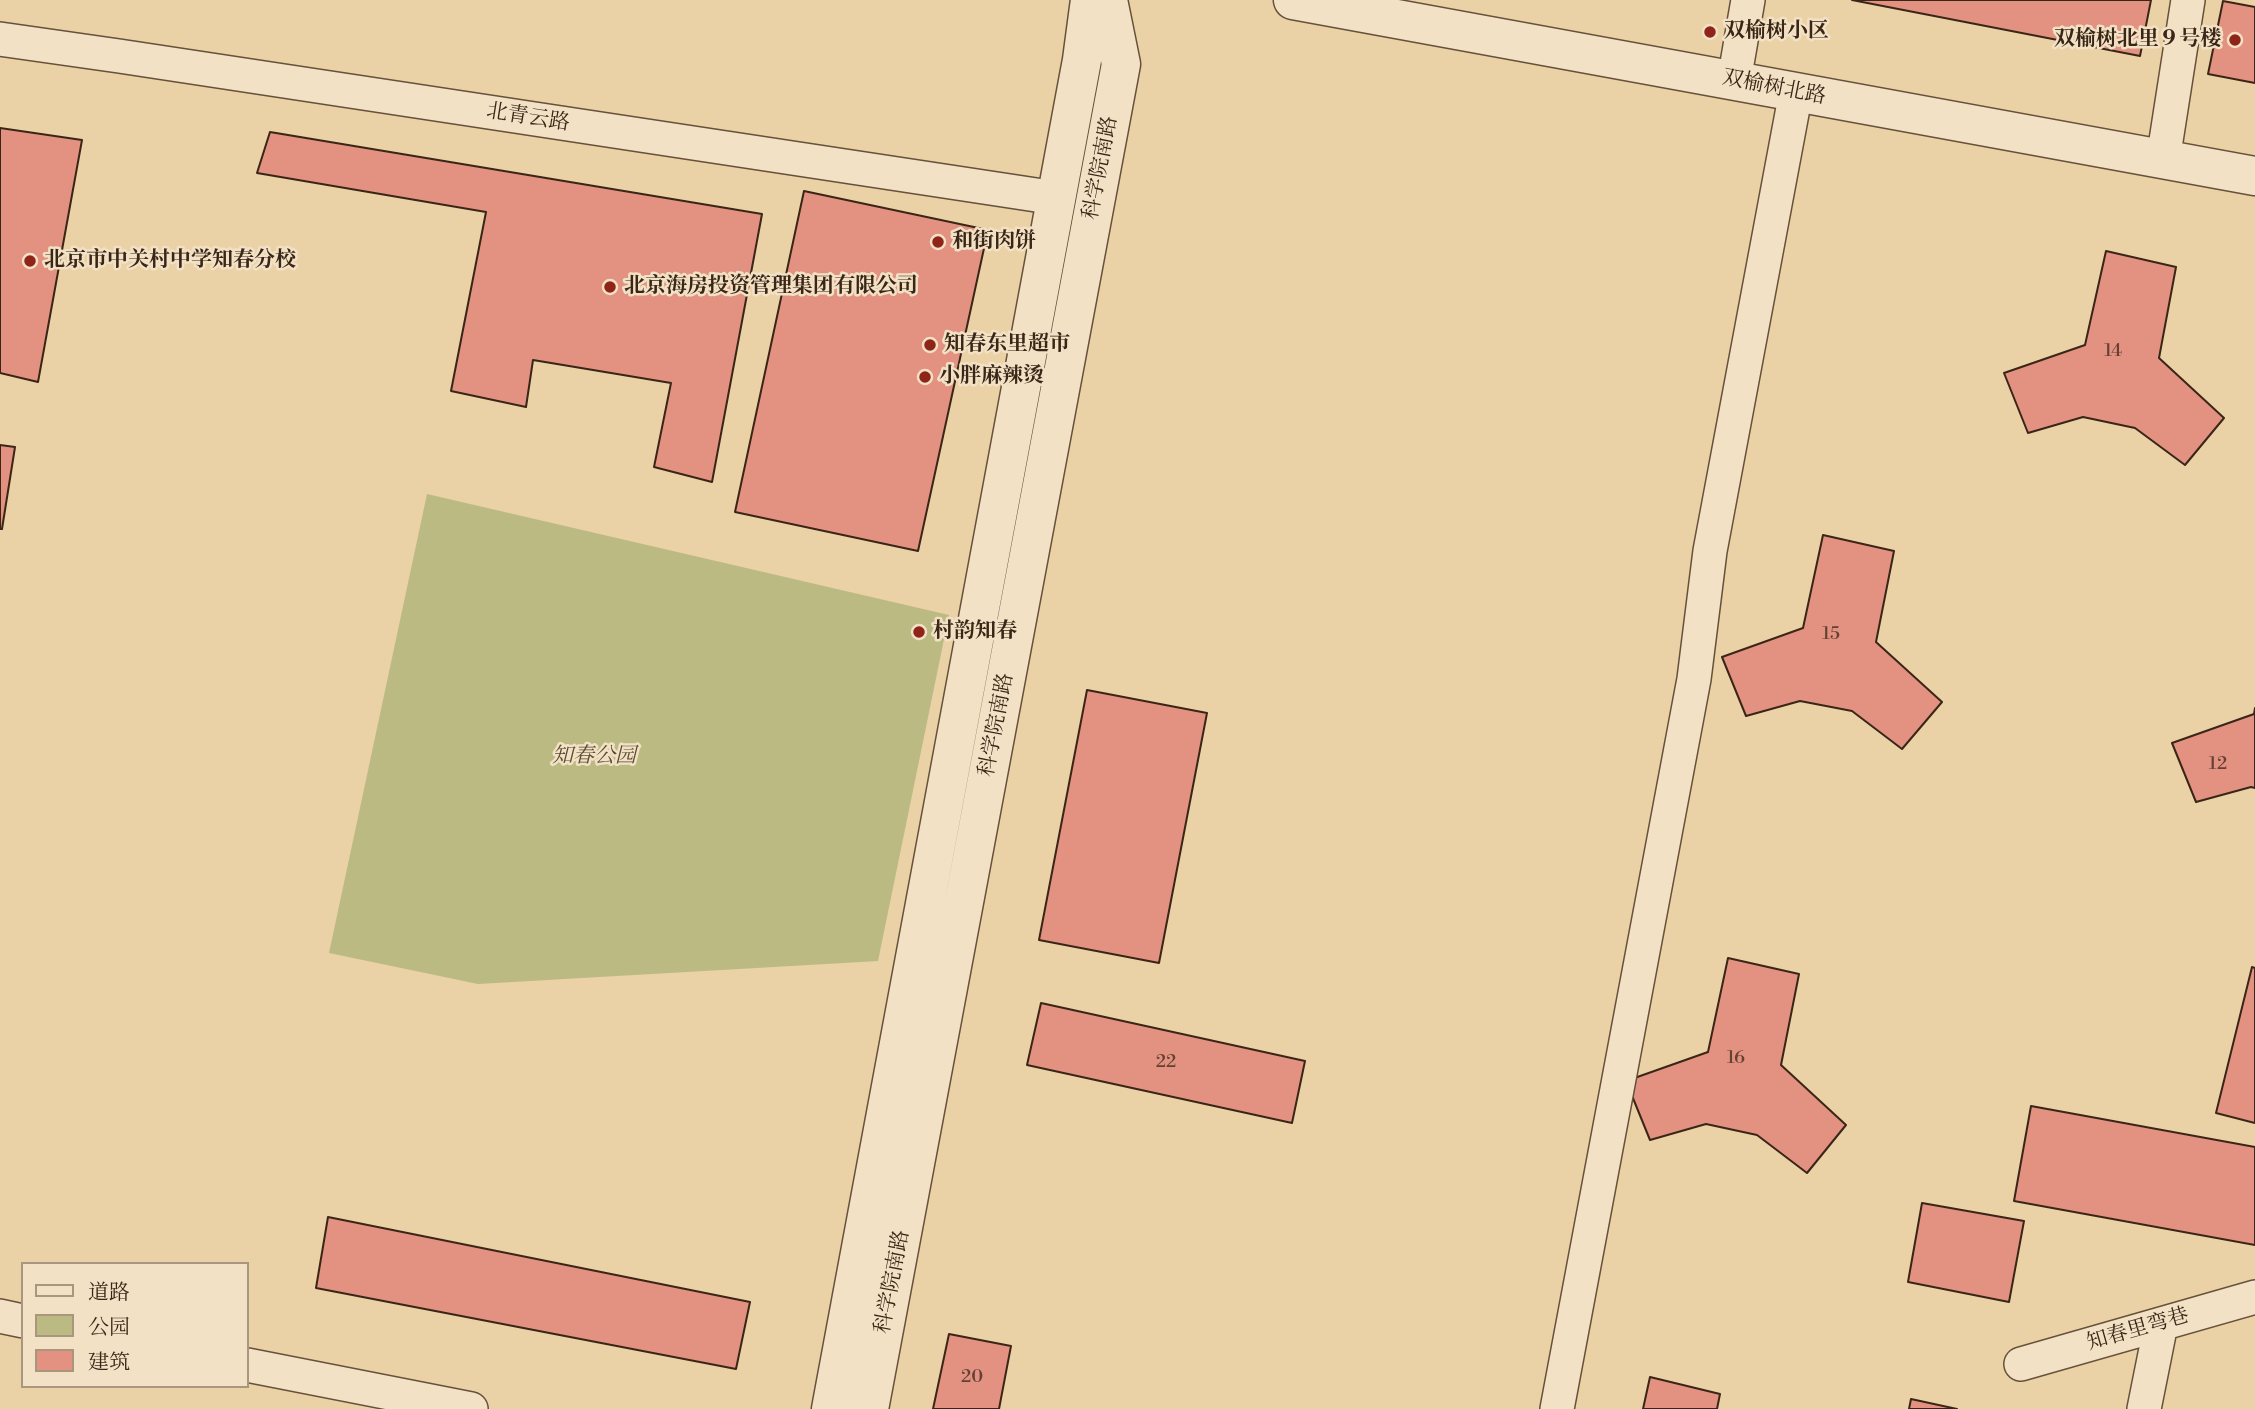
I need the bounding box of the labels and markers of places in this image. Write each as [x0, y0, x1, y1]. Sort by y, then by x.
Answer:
place label: 双榆树小区 [1724, 19, 1829, 45]
marker: 双榆树小区 [1702, 24, 1718, 40]
place label: 双榆树北里 9 号楼 [2054, 27, 2221, 53]
marker: 双榆树北里 9 号楼 [2227, 32, 2243, 48]
place label: 和街肉饼 [952, 229, 1036, 255]
marker: 和街肉饼 [930, 234, 946, 250]
place label: 北京市中关村中学知春分校 [44, 248, 296, 274]
marker: 北京市中关村中学知春分校 [22, 253, 38, 269]
place label: 北京海房投资管理集团有限公司 [624, 274, 918, 300]
marker: 北京海房投资管理集团有限公司 [602, 279, 618, 295]
place label: 知春东里超市 [944, 332, 1070, 358]
marker: 知春东里超市 [922, 337, 938, 353]
place label: 小胖麻辣烫 [939, 364, 1044, 390]
marker: 小胖麻辣烫 [917, 369, 933, 385]
place label: 村韵知春 [933, 619, 1017, 645]
marker: 村韵知春 [911, 624, 927, 640]

